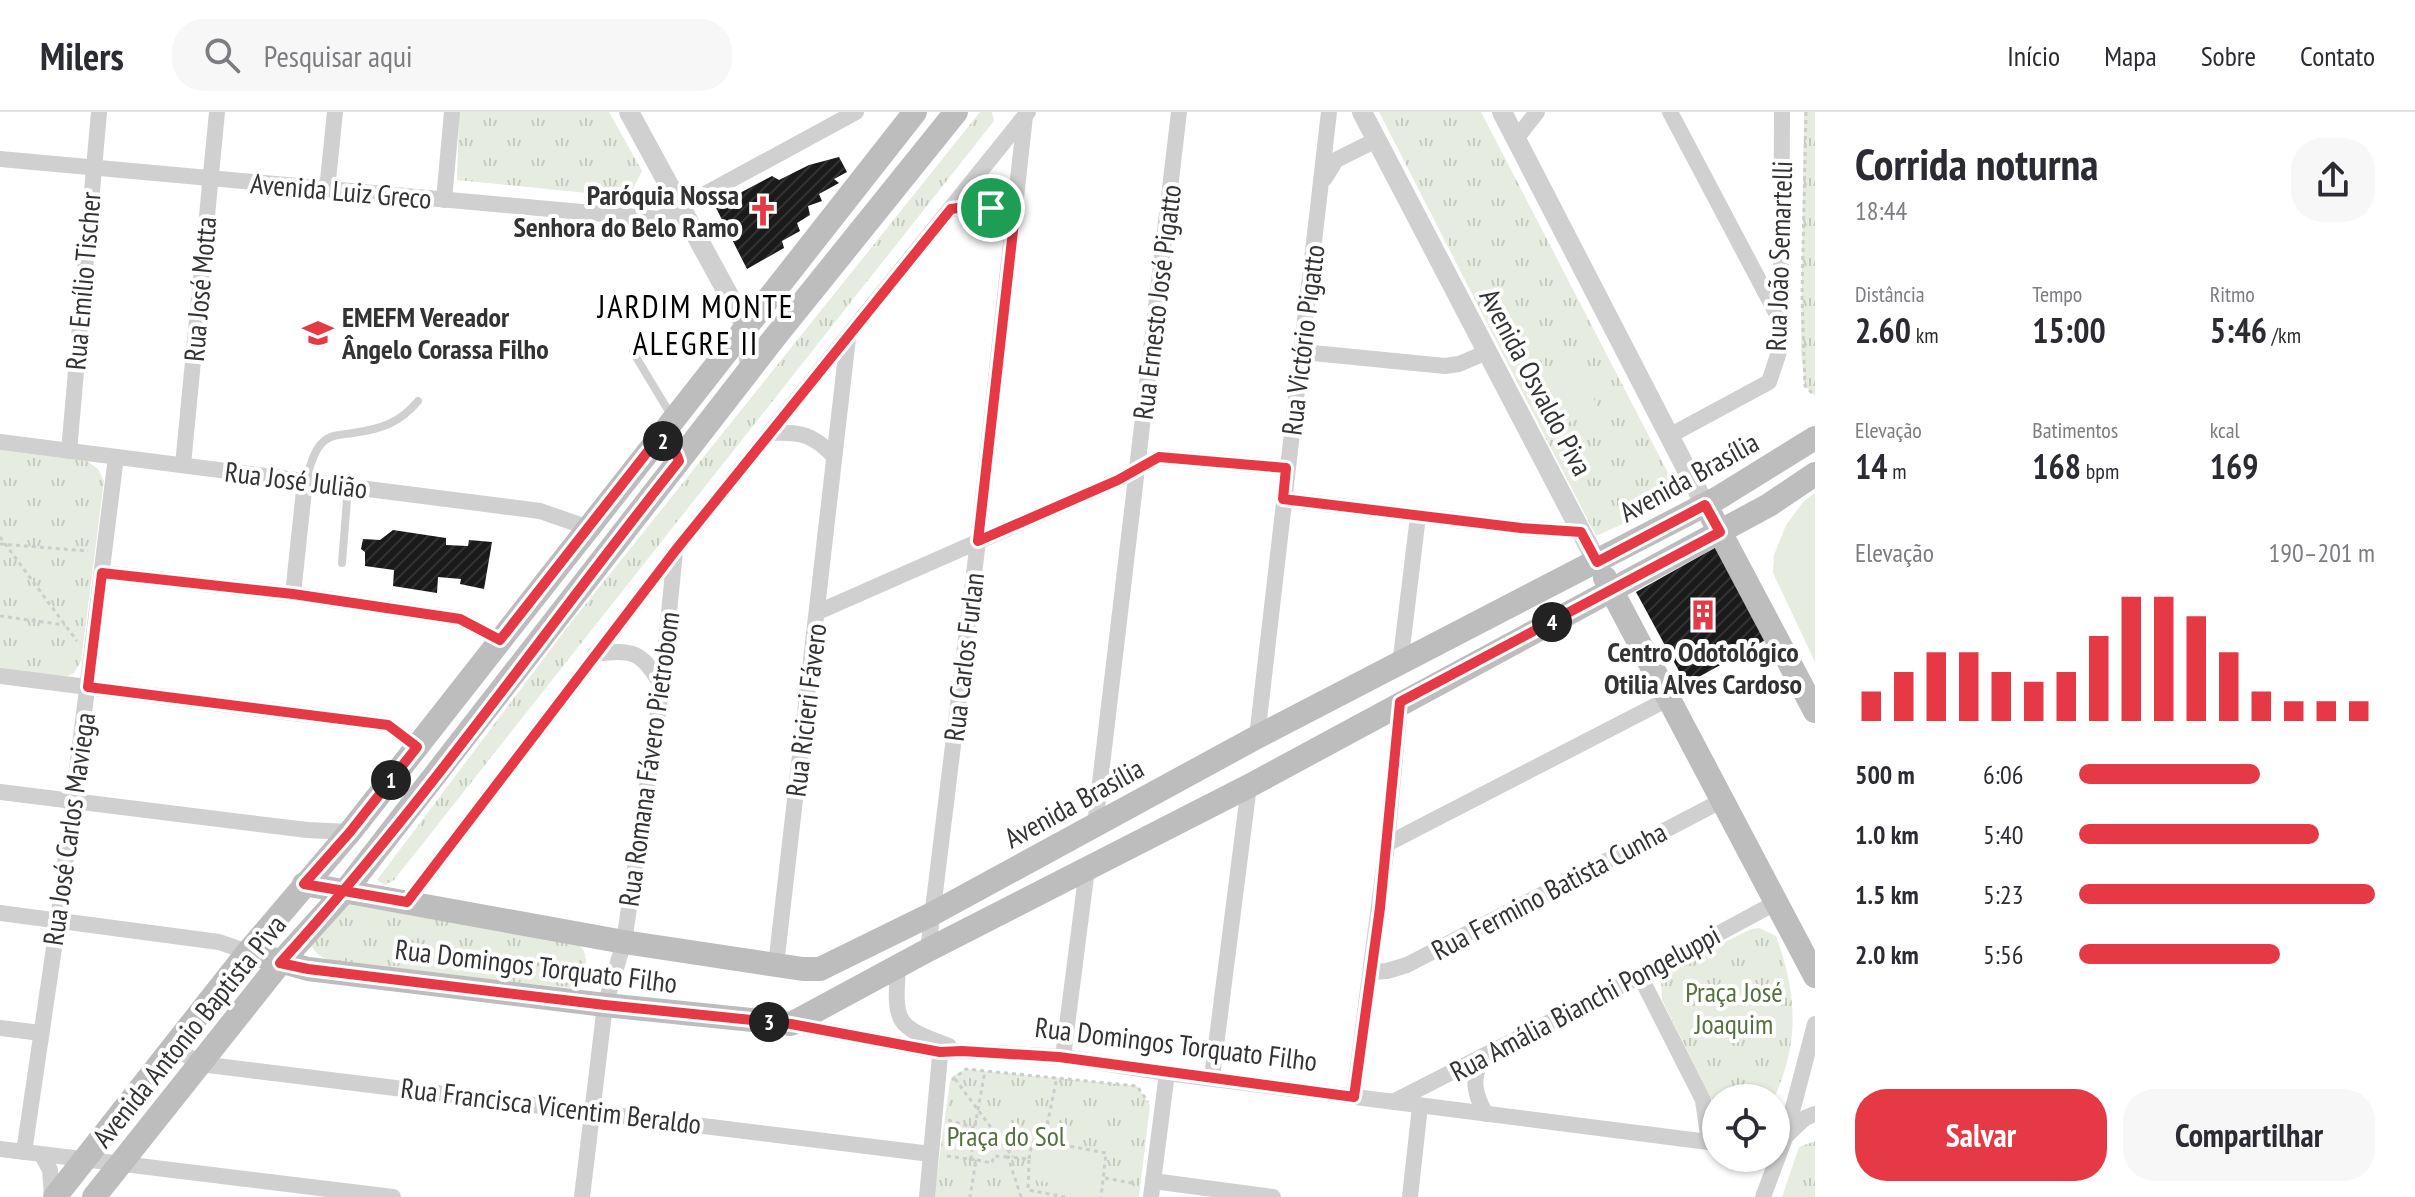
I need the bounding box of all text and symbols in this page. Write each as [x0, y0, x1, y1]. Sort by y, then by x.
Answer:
search box [172, 19, 732, 91]
text: Milers [40, 31, 124, 80]
icon: search [200, 33, 244, 77]
text: Pesquisar aqui [264, 36, 413, 75]
text: Início [2007, 37, 2060, 74]
text: Mapa [2104, 37, 2157, 74]
text: Sobre [2201, 37, 2256, 74]
text: Contato [2300, 37, 2375, 74]
text: Corrida noturna [1855, 135, 2098, 192]
button: share [2291, 138, 2375, 222]
street label: Rua João Semartelli [1757, 160, 1800, 352]
street label: Avenida Luiz Greco [249, 164, 433, 217]
pin [957, 174, 1025, 242]
place label: Paróquia Nossa Senhora do Belo Ramo [514, 176, 739, 245]
street label: Rua Ernesto José Pigatto [1124, 182, 1189, 421]
icon: arrive [969, 186, 1013, 230]
street label: Rua Emílio Tischer [56, 190, 109, 371]
church icon: Paróquia Nossa Senhora do Belo Ramo [746, 194, 780, 228]
text: 18:44 [1855, 194, 1907, 227]
street label: Rua José Motta [175, 215, 224, 363]
street label: Rua Victório Pigatto [1272, 243, 1333, 437]
text: Distância [1855, 280, 1925, 308]
text: Tempo [2032, 280, 2082, 308]
text: Ritmo [2210, 280, 2255, 308]
street label: Avenida Osvaldo Piva [1472, 282, 1601, 482]
district label: JARDIM MONTE ALEGRE II [597, 285, 794, 364]
place label: EMEFM Vereador Ângelo Corassa Filho [341, 298, 549, 367]
text: 2.60 [1855, 308, 1911, 352]
text: 15:00 [2032, 308, 2106, 352]
text: 5:46 [2210, 308, 2267, 352]
school or university icon: EMEFM Vereador Ângelo Corassa Filho [301, 316, 335, 350]
text: km [1911, 321, 1939, 349]
text: /km [2267, 321, 2301, 349]
text: Elevação [1855, 416, 1922, 444]
text: Batimentos [2032, 416, 2118, 444]
text: kcal [2210, 416, 2240, 444]
pin: 2 [643, 421, 683, 461]
street label: Avenida Brasília [1613, 423, 1765, 530]
text: 2 [658, 427, 668, 455]
text: 14 [1855, 444, 1888, 488]
text: 168 [2032, 444, 2081, 488]
text: 169 [2210, 444, 2258, 488]
street label: Rua José Julião [223, 452, 369, 507]
text: m [1888, 457, 1907, 485]
text: bpm [2081, 457, 2119, 485]
text: Elevação [1855, 536, 1934, 569]
text: 190–201 m [2269, 536, 2375, 569]
street label: Rua Carlos Furlan [935, 571, 992, 743]
building icon: Centro Odotológico Otilia Alves Cardoso [1686, 598, 1720, 632]
pin: 4 [1532, 602, 1572, 642]
text: 4 [1547, 608, 1557, 636]
street label: Rua Romana Fávero Pietrobom [610, 609, 688, 909]
street label: Rua Ricieri Fávero [777, 621, 834, 799]
place label: Centro Odotológico Otilia Alves Cardoso [1604, 633, 1802, 702]
street label: Rua José Carlos Maviega [34, 710, 103, 948]
street label: Avenida Brasília [998, 749, 1150, 856]
text: 500 m [1855, 758, 1915, 791]
text: 6:06 [1983, 758, 2023, 791]
pin: 1 [371, 760, 411, 800]
text: 1 [386, 766, 396, 794]
street label: Rua Fermino Batista Cunha [1425, 813, 1673, 968]
text: 1.0 km [1855, 818, 1919, 851]
text: 5:40 [1983, 818, 2023, 851]
text: 1.5 km [1855, 878, 1919, 911]
text: 5:23 [1983, 878, 2023, 911]
street label: Avenida Antonio Baptista Piva [83, 907, 294, 1154]
street label: Rua Amália Bianchi Pongeluppi [1443, 916, 1726, 1089]
street label: Rua Domingos Torquato Filho [393, 930, 679, 1001]
text: 2.0 km [1855, 938, 1919, 971]
text: 5:56 [1983, 938, 2023, 971]
park label: Praça José Joaquim [1685, 973, 1783, 1042]
pin: 3 [749, 1002, 789, 1042]
text: 3 [764, 1008, 774, 1036]
street label: Rua Domingos Torquato Filho [1033, 1008, 1319, 1079]
street label: Rua Francisca Vicentim Beraldo [399, 1069, 703, 1142]
map controls [1702, 1084, 1790, 1172]
button: locate [1702, 1084, 1790, 1172]
button: Salvar [1855, 1089, 2107, 1181]
button: Compartilhar [2123, 1089, 2375, 1181]
park label: Praça do Sol [947, 1117, 1066, 1154]

